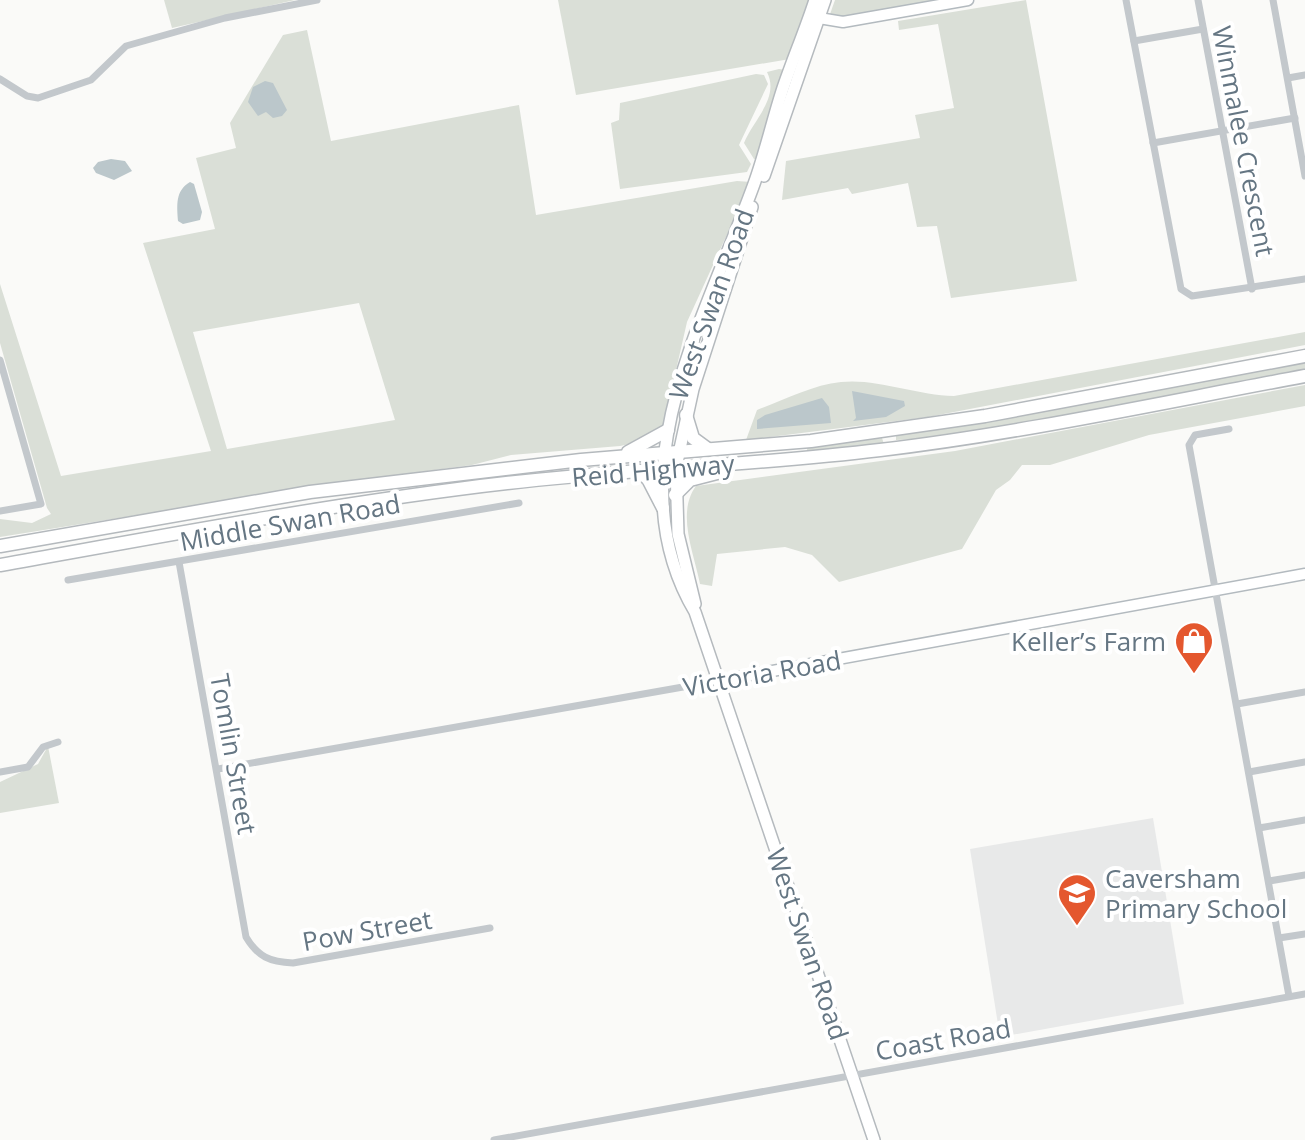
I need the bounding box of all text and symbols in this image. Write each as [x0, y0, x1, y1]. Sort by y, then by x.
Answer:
street label: Winmalee Crescent [1204, 23, 1284, 259]
street label: West Swan Road [660, 204, 762, 404]
street label: Reid Highway [570, 445, 737, 495]
street label: Middle Swan Road [177, 485, 403, 559]
shop icon: Keller’s Farm [1173, 620, 1215, 675]
place label: Keller’s Farm [1011, 623, 1166, 659]
street label: Victoria Road [680, 641, 844, 705]
street label: Tomlin Street [202, 671, 266, 837]
street label: West Swan Road [758, 843, 858, 1045]
place label: Caversham Primary School [1105, 860, 1287, 926]
school or university icon: Caversham Primary School [1056, 872, 1098, 927]
street label: Pow Street [299, 901, 435, 959]
street label: Coast Road [872, 1009, 1014, 1069]

